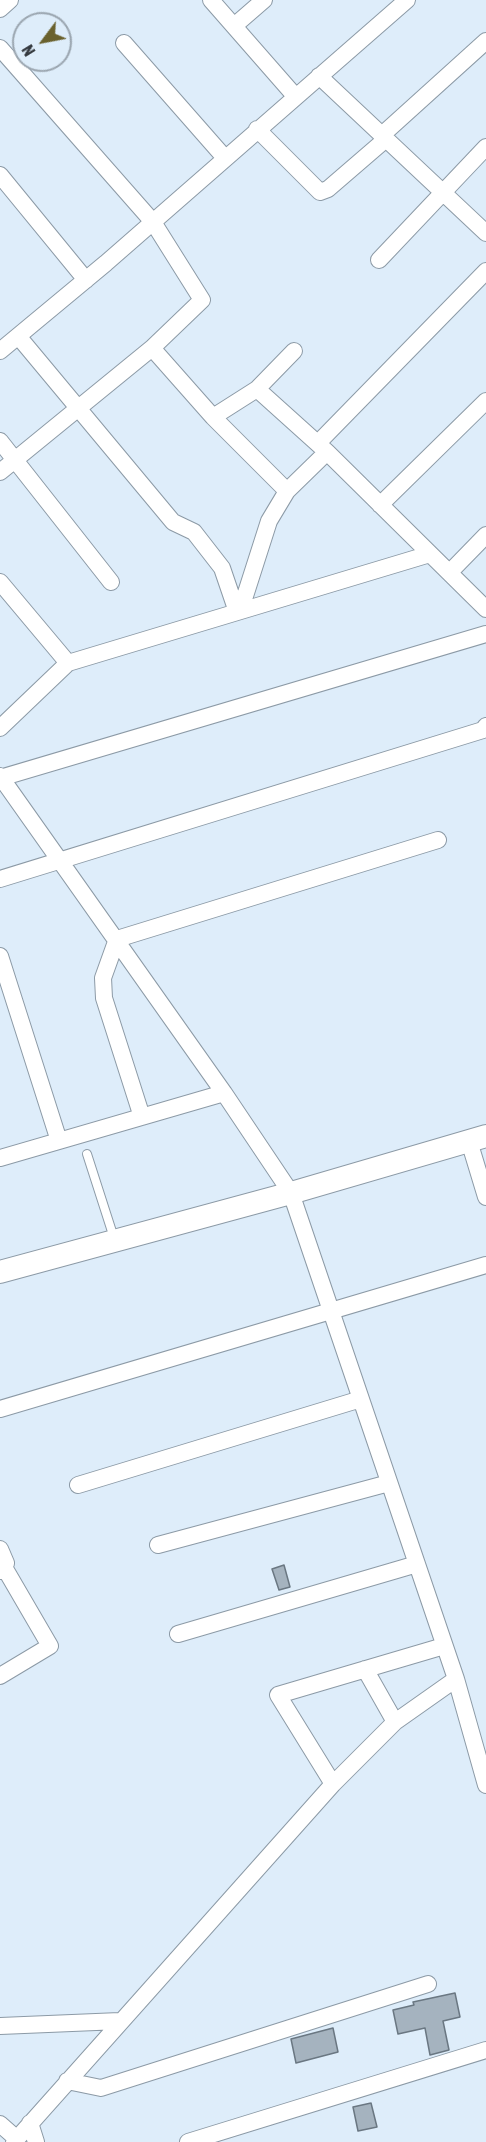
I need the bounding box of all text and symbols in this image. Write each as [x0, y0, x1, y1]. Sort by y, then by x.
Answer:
north arrow [12, 12, 72, 72]
text: N [18, 42, 39, 59]

